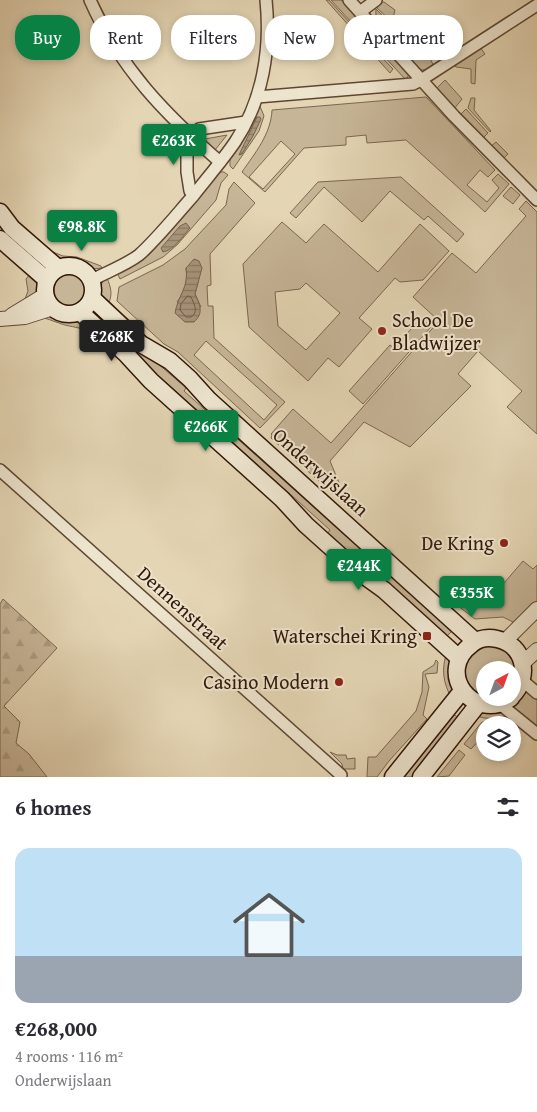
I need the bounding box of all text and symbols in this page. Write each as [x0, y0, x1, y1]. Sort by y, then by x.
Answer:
chip: Buy [15, 15, 80, 60]
chip: Rent [90, 15, 161, 60]
chip: Filters [171, 15, 255, 60]
chip: New [265, 15, 334, 60]
chip: Apartment [344, 15, 463, 60]
pin: €263K [139, 124, 209, 166]
text: €263K [152, 128, 196, 152]
pin: €98.8K [41, 210, 123, 252]
text: €98.8K [58, 214, 106, 238]
place label: School De Bladwijzer [392, 305, 481, 357]
pin: €268K [77, 320, 147, 362]
text: €268K [90, 324, 134, 348]
marker: School De Bladwijzer [376, 325, 388, 337]
pin: €266K [171, 410, 241, 452]
text: €266K [184, 414, 228, 438]
street label: Onderwijslaan [267, 421, 376, 523]
place label: De Kring [421, 528, 494, 557]
marker: De Kring [498, 537, 510, 549]
pin: €244K [324, 548, 394, 591]
text: €244K [337, 553, 381, 577]
street label: Dennenstraat [131, 559, 235, 656]
pin: €355K [437, 576, 507, 618]
text: €355K [450, 580, 494, 604]
place label: Waterschei Kring [273, 621, 417, 650]
marker: Waterschei Kring [421, 630, 433, 642]
north arrow [476, 661, 521, 706]
map controls [476, 661, 521, 761]
place label: Casino Modern [203, 667, 329, 696]
marker: Casino Modern [333, 676, 345, 688]
button: layers [476, 716, 521, 761]
text: 6 homes [15, 792, 91, 823]
icon: filters [494, 793, 522, 821]
icon: home [224, 880, 314, 970]
text: €268,000 [15, 1013, 97, 1044]
text: 4 rooms · 116 m² [15, 1044, 123, 1068]
text: Onderwijslaan [15, 1068, 111, 1092]

